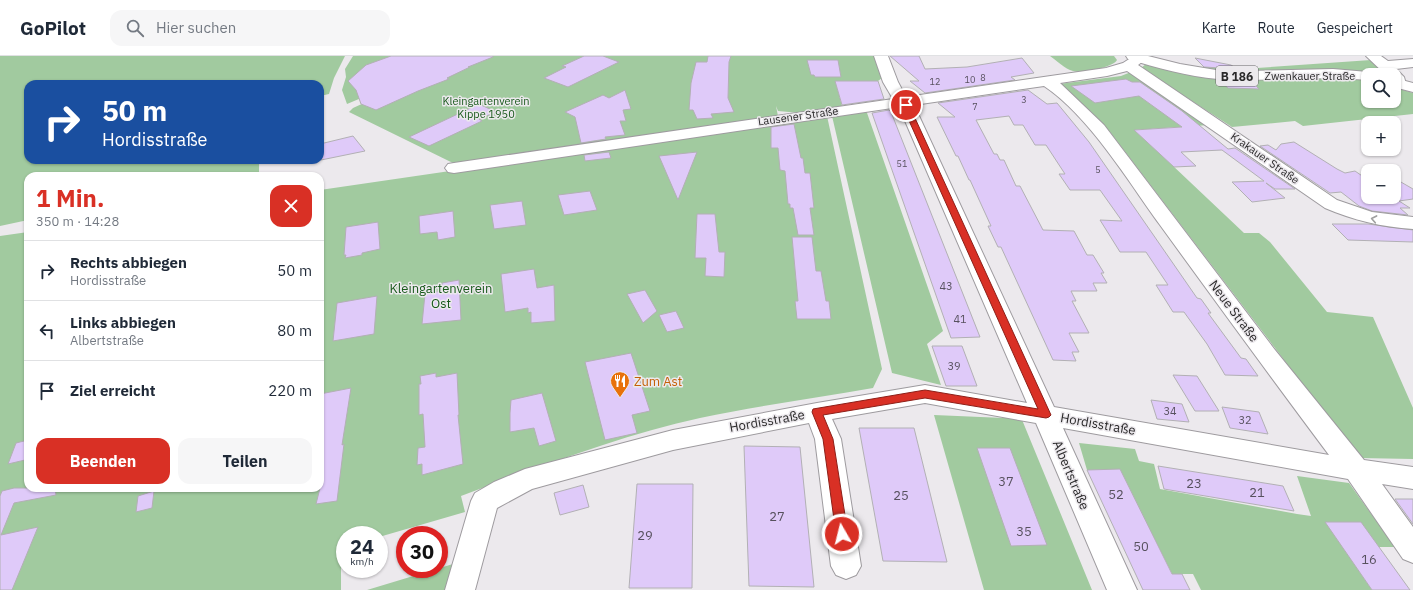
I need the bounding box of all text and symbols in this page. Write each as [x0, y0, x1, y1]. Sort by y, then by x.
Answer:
search box [110, 10, 390, 46]
text: GoPilot [20, 16, 86, 40]
icon: search [124, 17, 146, 39]
text: Hier suchen [156, 18, 236, 37]
text: Karte [1202, 19, 1236, 37]
text: Route [1258, 19, 1295, 37]
text: Gespeichert [1317, 19, 1393, 37]
road number: B 186 [1216, 66, 1258, 86]
map controls [1361, 68, 1401, 204]
button: search [1361, 68, 1401, 108]
street label: Zwenkauer Straße [1265, 69, 1355, 83]
house number: 8 [980, 72, 986, 83]
house number: 10 [965, 74, 975, 85]
house number: 12 [930, 76, 940, 87]
pin [889, 88, 923, 122]
text: 50 m [102, 92, 167, 129]
park label: Kleingartenverein Kippe 1950 [442, 94, 530, 121]
icon: arrive [895, 94, 917, 116]
house number: 3 [1021, 94, 1027, 105]
icon: right [36, 96, 88, 148]
house number: 7 [972, 101, 978, 112]
street label: Lausener Straße [757, 103, 839, 129]
button: + [1361, 116, 1401, 156]
text: Hordisstraße [102, 128, 207, 151]
street label: Krakauer Straße [1228, 129, 1302, 187]
house number: 51 [897, 158, 907, 169]
house number: 5 [1095, 164, 1101, 175]
button: − [1361, 164, 1401, 204]
text: 1 Min. [36, 182, 104, 214]
button: close [270, 185, 312, 227]
text: 350 m · 14:28 [36, 213, 119, 230]
one-way arrow [1371, 215, 1377, 224]
text: Rechts abbiegen [70, 253, 187, 272]
icon: right [36, 260, 58, 282]
text: 50 m [277, 261, 312, 280]
text: Hordisstraße [70, 272, 146, 289]
street label: Neue Straße [1205, 277, 1263, 345]
house number: 43 [939, 279, 953, 293]
park label: Kleingartenverein Ost [390, 280, 492, 312]
house number: 41 [953, 312, 967, 326]
text: Links abbiegen [70, 313, 176, 332]
icon: left [36, 320, 58, 342]
text: 80 m [277, 321, 312, 340]
text: Albertstraße [70, 332, 144, 349]
house number: 39 [947, 359, 961, 373]
restaurant icon: Zum Ast [609, 370, 631, 398]
place label: Zum Ast [634, 373, 682, 390]
icon: arrive [36, 380, 58, 402]
text: Ziel erreicht [70, 381, 156, 400]
text: 220 m [268, 381, 312, 400]
house number: 34 [1163, 404, 1177, 418]
street label: Hordisstraße [728, 406, 806, 436]
street label: Hordisstraße [1059, 409, 1137, 439]
house number: 32 [1238, 413, 1252, 427]
button: Beenden [36, 438, 170, 484]
button: Teilen [178, 438, 312, 484]
street label: Albertstraße [1049, 438, 1093, 512]
house number: 37 [998, 473, 1014, 490]
house number: 23 [1186, 475, 1202, 492]
house number: 21 [1249, 484, 1265, 501]
house number: 52 [1108, 486, 1124, 503]
house number: 25 [893, 487, 909, 504]
house number: 27 [769, 508, 785, 525]
position arrow [821, 513, 863, 555]
house number: 35 [1016, 523, 1032, 540]
speed limit sign: 30 [396, 526, 448, 578]
house number: 29 [637, 527, 653, 544]
text: 24 [350, 533, 374, 560]
house number: 50 [1133, 538, 1149, 555]
house number: 16 [1361, 551, 1377, 568]
text: km/h [350, 555, 374, 568]

